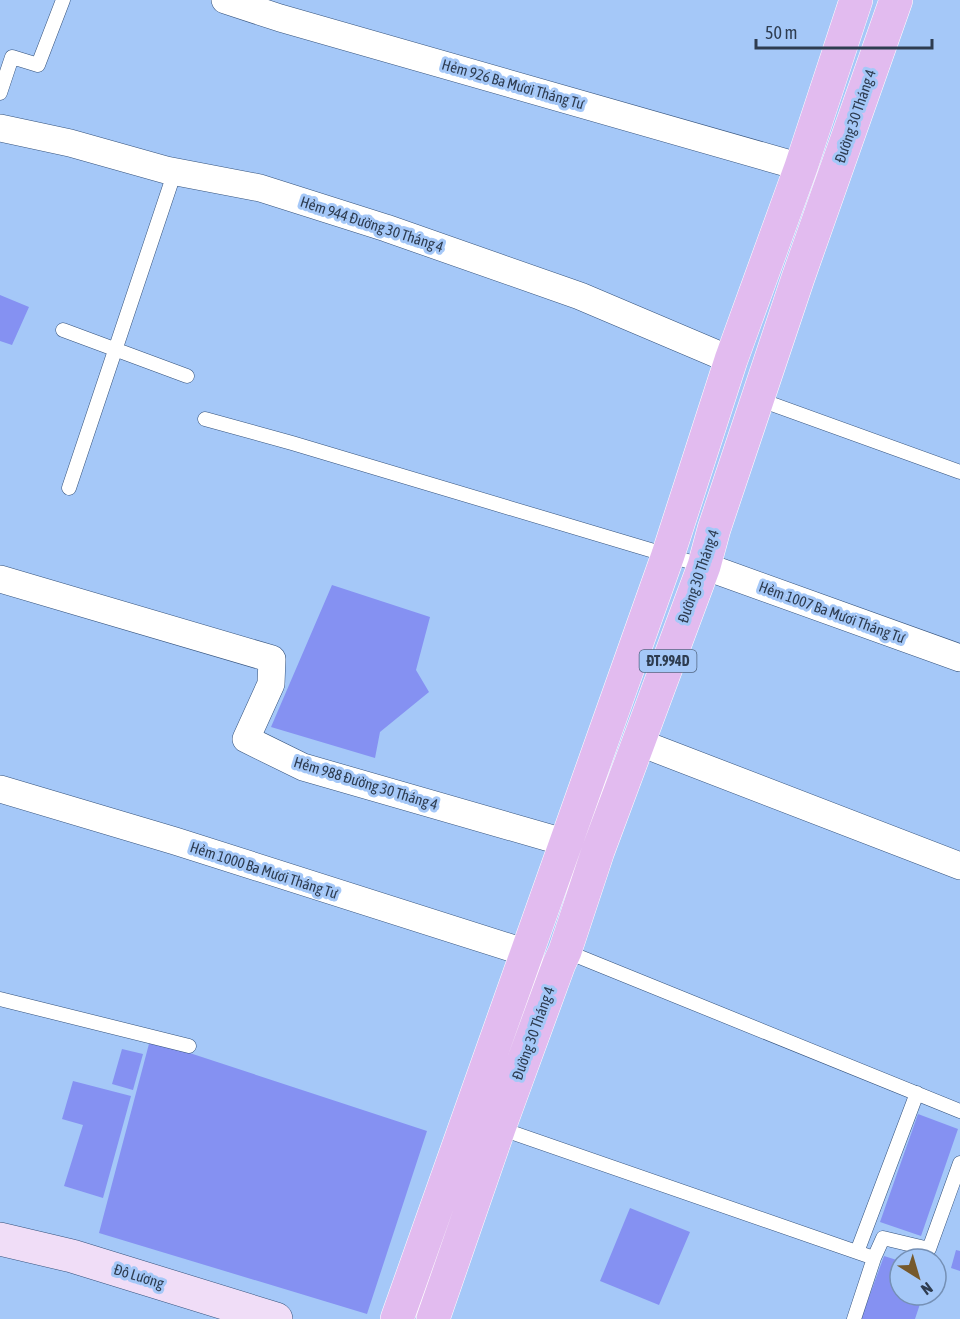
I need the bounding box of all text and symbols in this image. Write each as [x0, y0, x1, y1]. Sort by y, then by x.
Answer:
scale bar [756, 12, 932, 50]
text: 50 m [765, 22, 797, 43]
street label: Hẻm 926 Ba Mươi Tháng Tư [440, 56, 587, 113]
street label: Đường 30 Tháng 4 [831, 67, 879, 165]
street label: Hẻm 944 Đường 30 Tháng 4 [298, 193, 446, 255]
street label: Đường 30 Tháng 4 [674, 527, 722, 625]
street label: Hẻm 1007 Ba Mươi Tháng Tư [757, 578, 908, 647]
road number: ĐT.994D [640, 650, 696, 672]
street label: Hẻm 988 Đường 30 Tháng 4 [292, 753, 440, 813]
street label: Hẻm 1000 Ba Mươi Tháng Tư [188, 838, 341, 902]
street label: Đường 30 Tháng 4 [508, 984, 558, 1082]
north arrow [888, 1247, 948, 1307]
street label: Đô Lương [112, 1260, 167, 1292]
text: N [918, 1279, 936, 1299]

